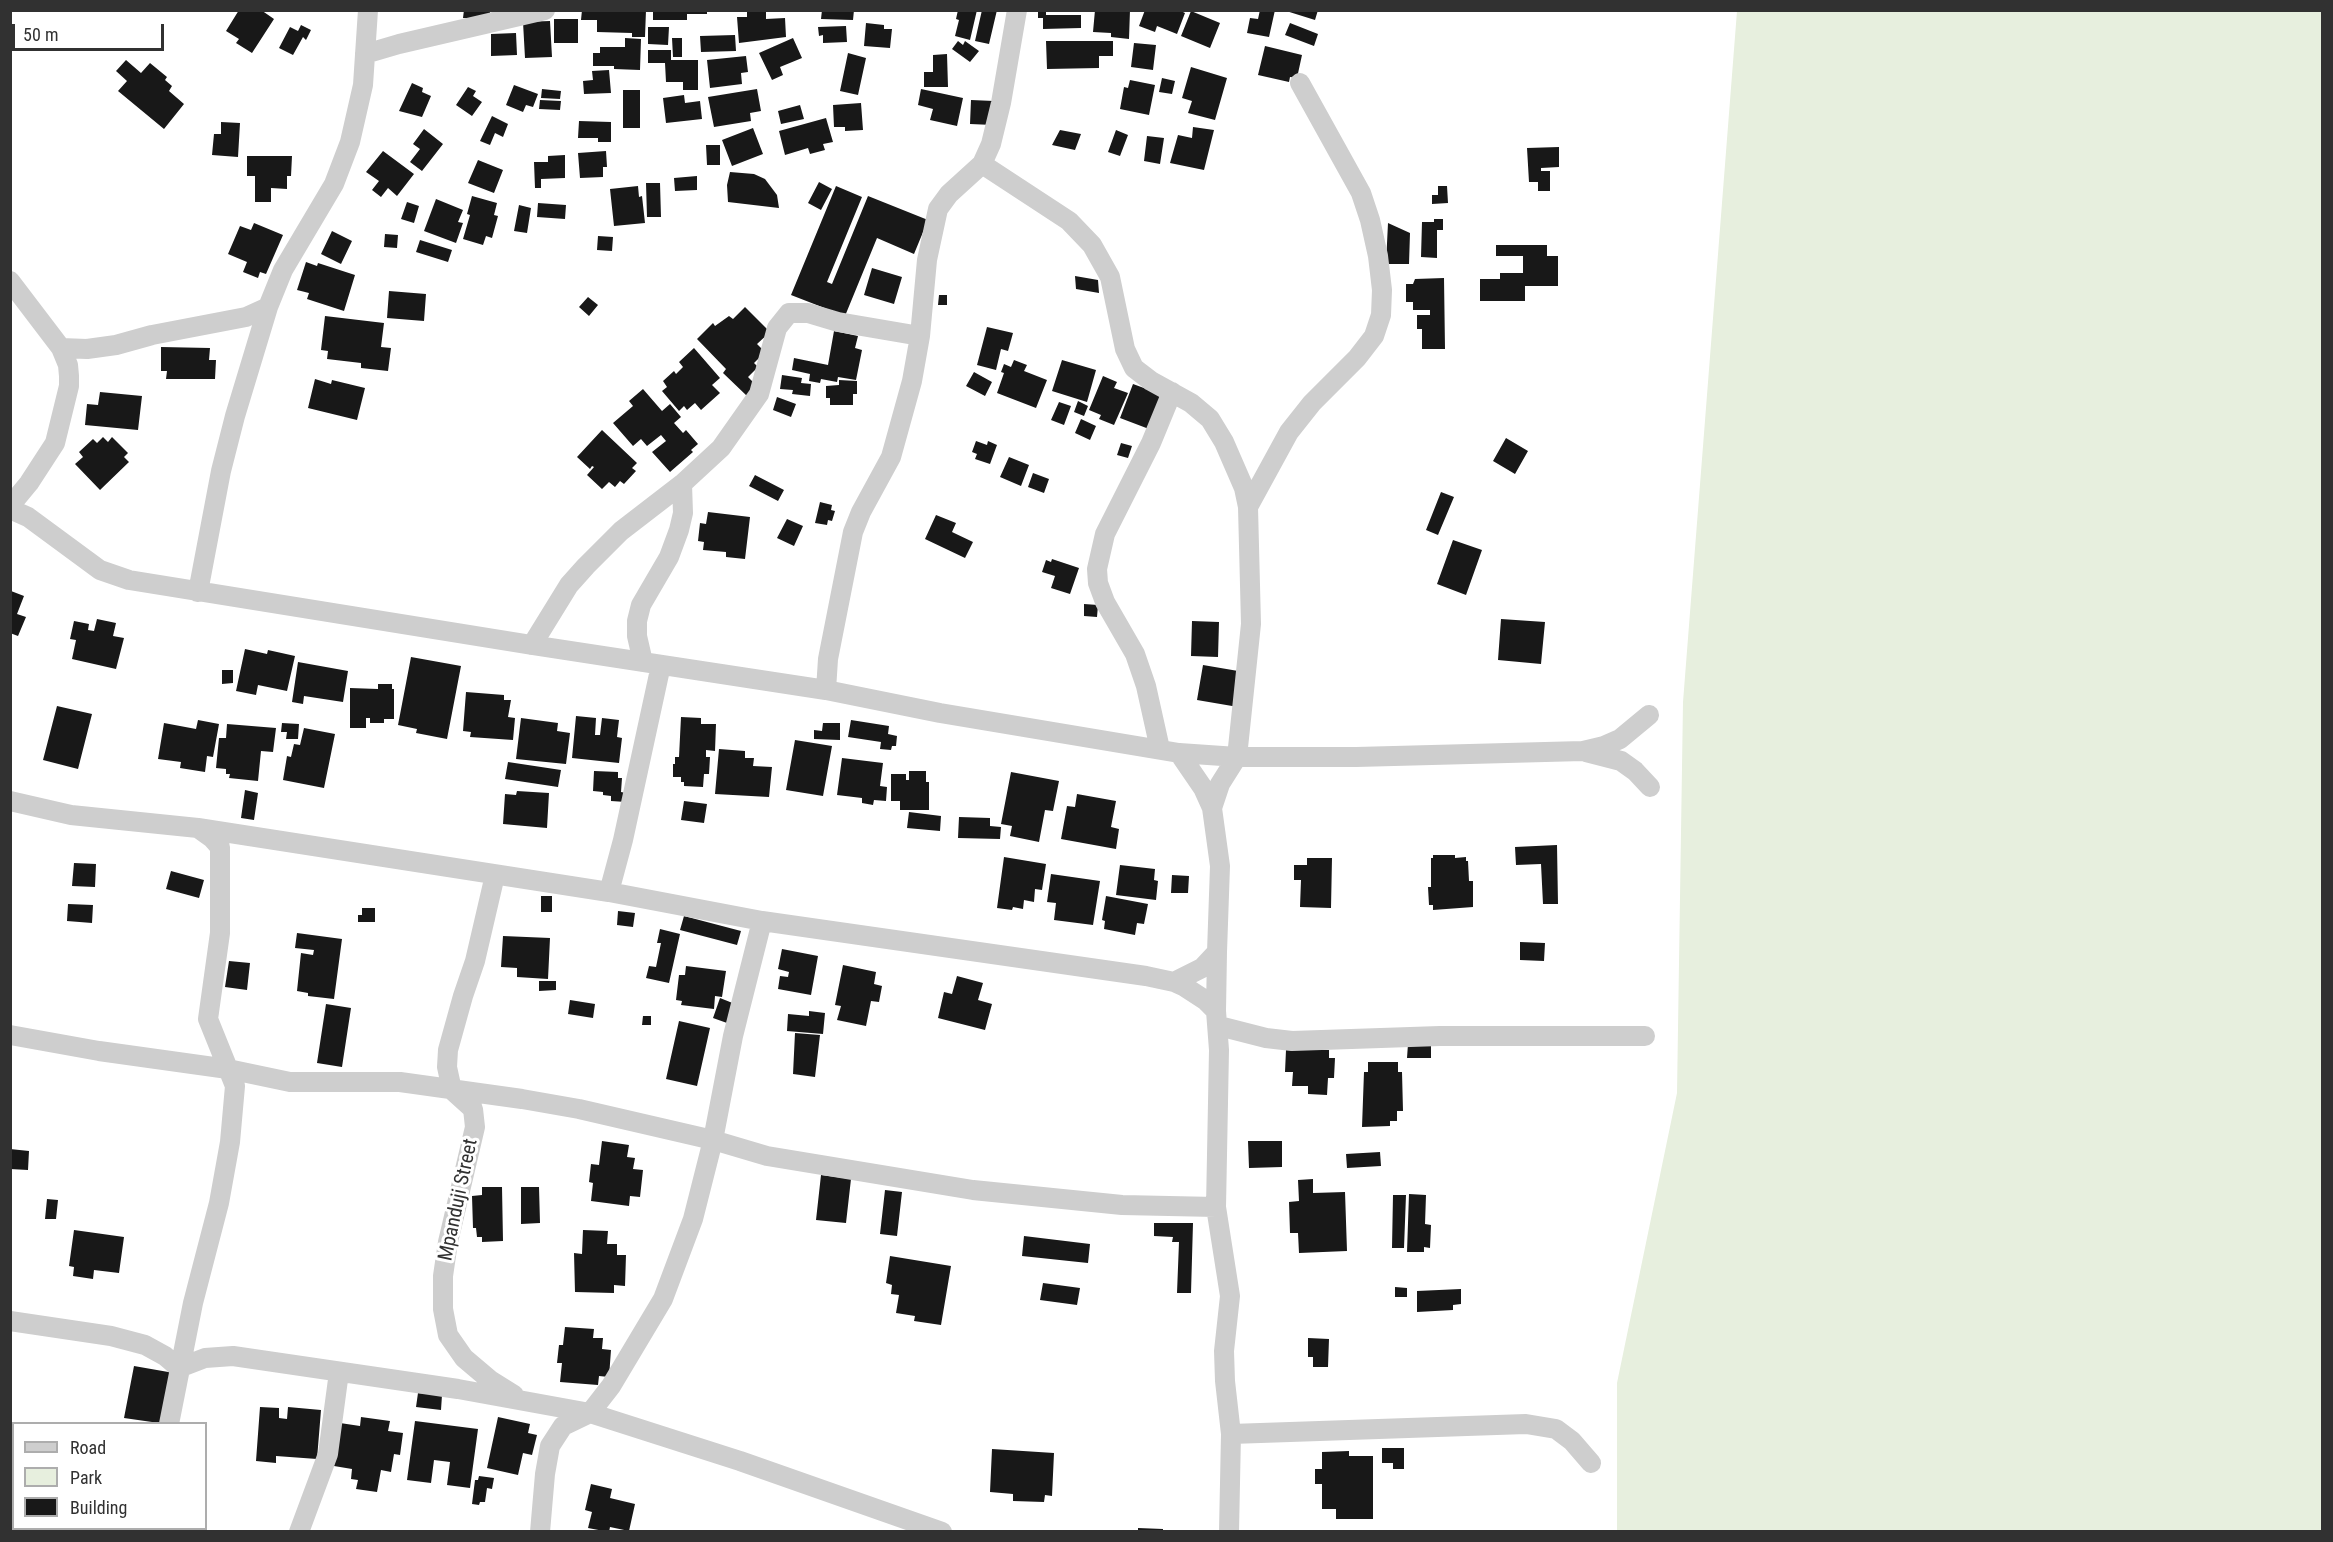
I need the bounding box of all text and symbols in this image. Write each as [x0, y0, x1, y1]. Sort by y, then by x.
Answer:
scale bar [15, 12, 166, 50]
text: 50 m [23, 24, 58, 45]
street label: Mpanduji Street [434, 1137, 484, 1263]
legend [12, 1422, 207, 1530]
text: Road [70, 1437, 106, 1458]
text: Park [70, 1467, 102, 1488]
text: Building [70, 1497, 127, 1518]

